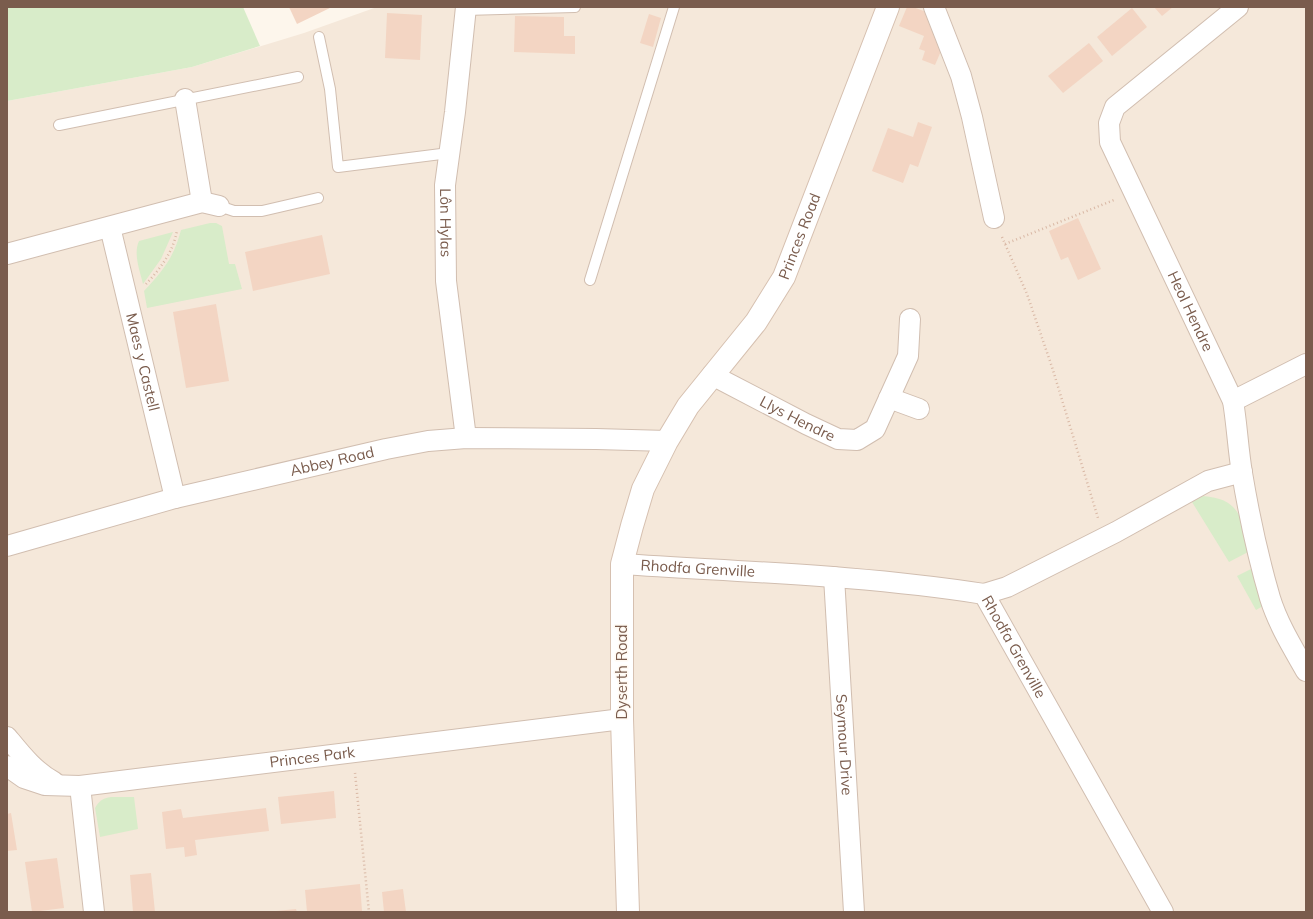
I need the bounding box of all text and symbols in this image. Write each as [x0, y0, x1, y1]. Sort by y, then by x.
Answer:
street label: Lôn Hylas [436, 188, 456, 257]
street label: Princes Road [774, 190, 824, 282]
street label: Heol Hendre [1164, 268, 1218, 354]
street label: Maes y Castell [122, 311, 164, 413]
street label: Llys Hendre [757, 392, 838, 445]
street label: Abbey Road [288, 442, 376, 480]
street label: Rhodfa Grenville [640, 555, 756, 581]
street label: Rhodfa Grenville [978, 592, 1051, 701]
street label: Dyserth Road [612, 624, 631, 720]
street label: Seymour Drive [832, 693, 857, 796]
street label: Princes Park [268, 742, 356, 771]

